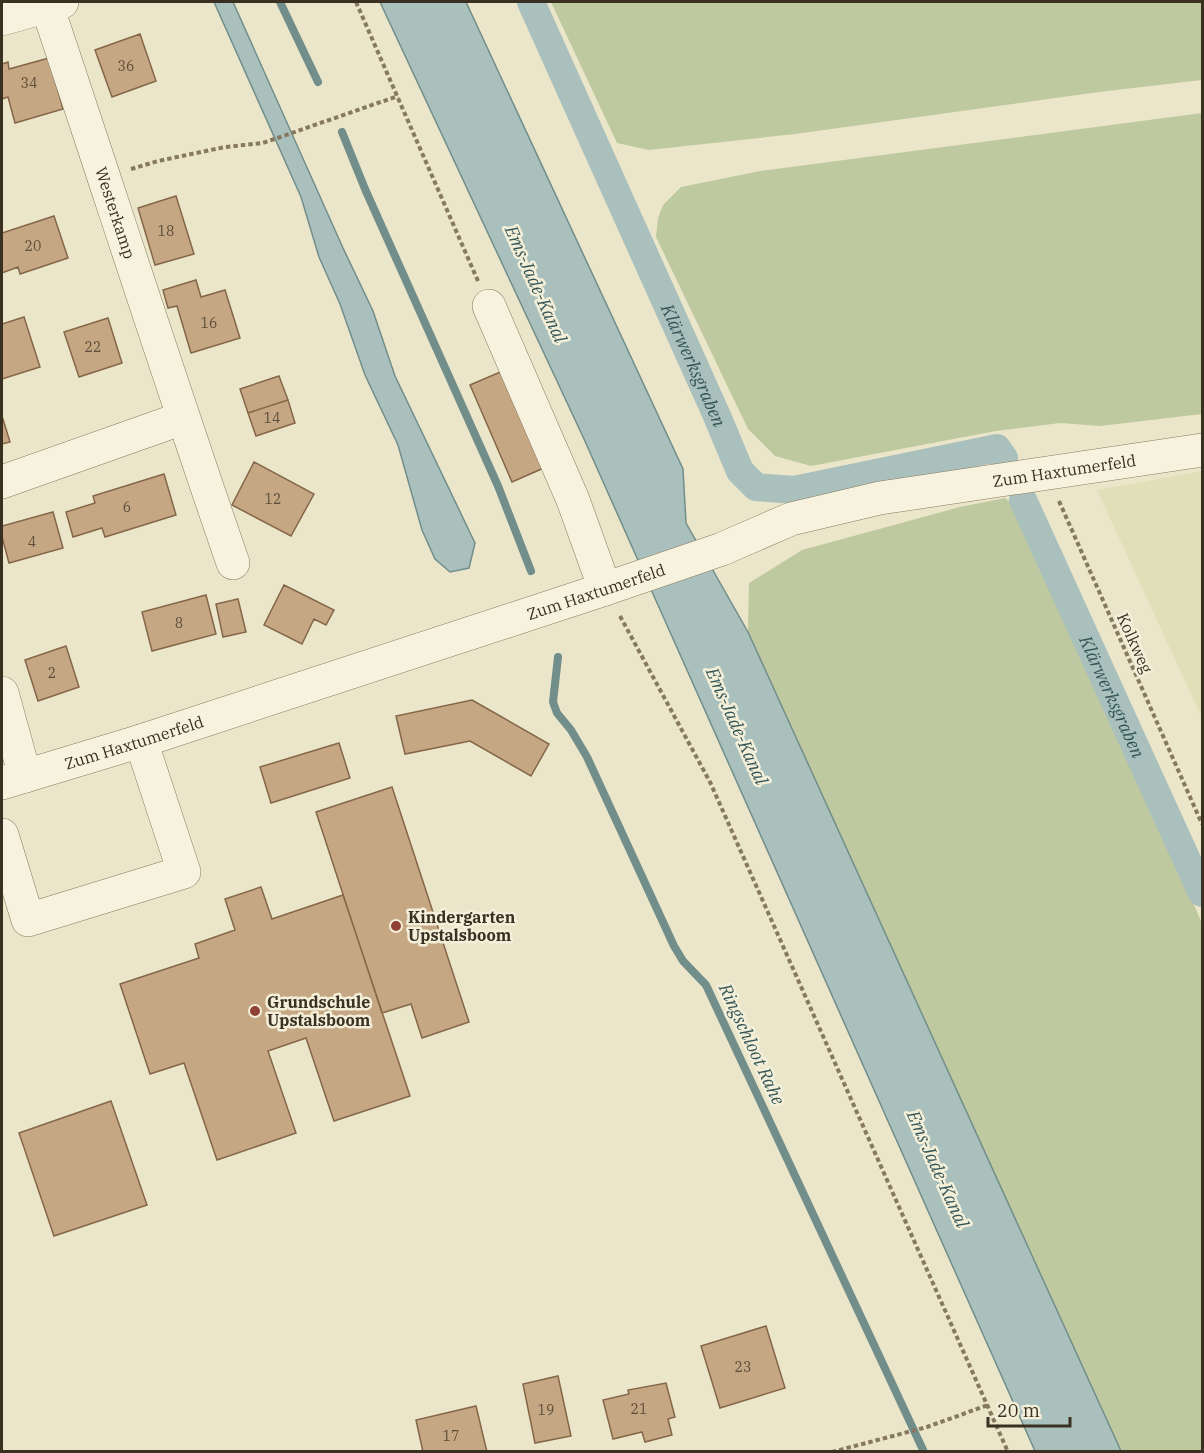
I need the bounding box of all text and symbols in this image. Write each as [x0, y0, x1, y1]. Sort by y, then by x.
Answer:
house number: 36 [118, 57, 134, 75]
house number: 34 [21, 74, 37, 92]
street label: Westerkamp [91, 164, 140, 262]
water label: Ems-Jade-Kanal [499, 221, 573, 347]
house number: 18 [158, 222, 174, 240]
house number: 20 [25, 237, 41, 255]
water label: Klärwerksgraben [656, 299, 732, 431]
house number: 16 [201, 314, 217, 332]
house number: 22 [85, 338, 101, 356]
house number: 14 [264, 409, 280, 427]
street label: Zum Haxtumerfeld [991, 450, 1137, 491]
house number: 12 [265, 490, 281, 508]
house number: 6 [123, 498, 131, 516]
house number: 4 [28, 533, 36, 551]
street label: Zum Haxtumerfeld [524, 559, 668, 624]
street label: Kolkweg [1113, 610, 1157, 676]
house number: 8 [175, 614, 183, 632]
water label: Klärwerksgraben [1074, 631, 1151, 762]
water label: Ems-Jade-Kanal [700, 663, 774, 789]
house number: 2 [48, 664, 56, 682]
street label: Zum Haxtumerfeld [62, 711, 206, 774]
place label: Kindergarten Upstalsboom [408, 907, 516, 945]
marker: Kindergarten Upstalsboom [389, 919, 403, 933]
water label: Ringschloot Rahe [713, 979, 790, 1108]
place label: Grundschule Upstalsboom [267, 992, 371, 1030]
marker: Grundschule Upstalsboom [248, 1004, 262, 1018]
water label: Ems-Jade-Kanal [901, 1106, 975, 1232]
house number: 23 [735, 1358, 751, 1376]
scale bar [988, 1390, 1070, 1428]
text: 20 m [997, 1399, 1040, 1422]
house number: 21 [631, 1400, 647, 1418]
house number: 19 [538, 1401, 554, 1419]
house number: 17 [443, 1427, 459, 1445]

